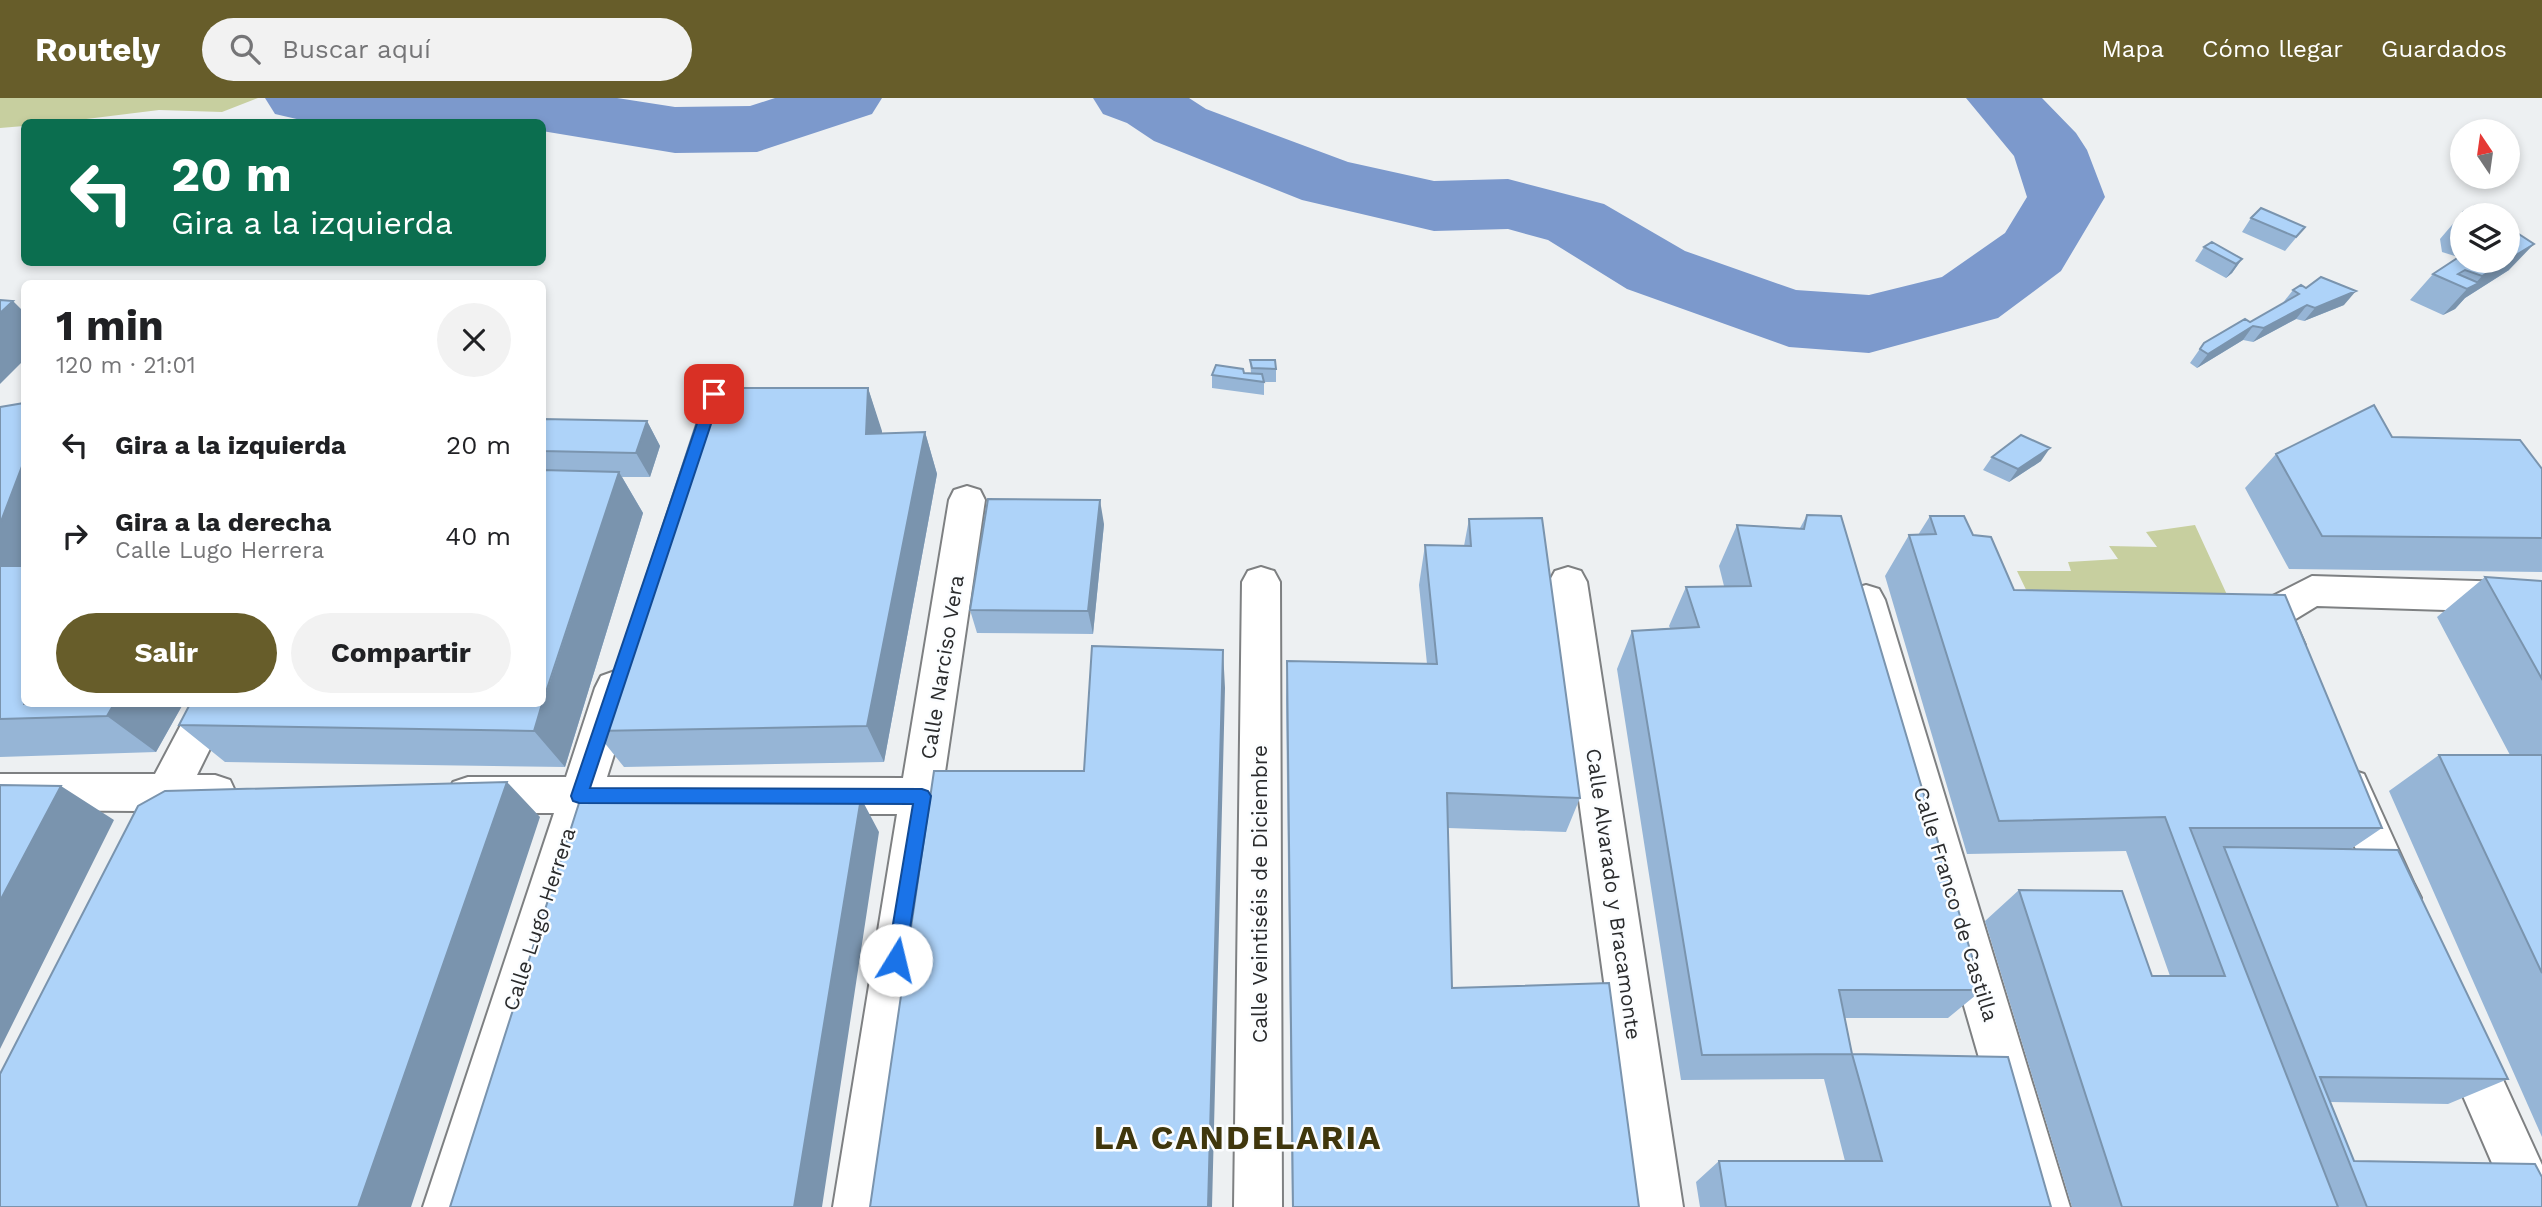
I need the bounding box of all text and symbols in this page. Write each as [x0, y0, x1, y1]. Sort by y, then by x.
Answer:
search box [202, 18, 692, 81]
text: Routely [35, 30, 160, 69]
icon: search [226, 30, 264, 68]
text: Buscar aquí [282, 34, 431, 64]
text: Mapa [2102, 35, 2164, 63]
text: Cómo llegar [2202, 35, 2343, 63]
text: Guardados [2381, 35, 2507, 63]
north arrow [2450, 119, 2520, 189]
map controls [2450, 119, 2520, 273]
text: 20 m [171, 145, 292, 203]
icon: left [56, 147, 147, 238]
button: layers [2450, 203, 2520, 273]
text: Gira a la izquierda [171, 204, 453, 242]
text: 1 min [56, 301, 164, 350]
button: close [437, 303, 511, 377]
text: 120 m · 21:01 [56, 352, 196, 379]
pin [684, 364, 744, 424]
icon: arrive [695, 375, 733, 413]
icon: left [56, 426, 94, 464]
text: Gira a la izquierda [115, 430, 346, 460]
text: 20 m [446, 430, 511, 460]
text: Gira a la derecha [115, 507, 331, 537]
icon: right [56, 517, 94, 555]
text: 40 m [445, 521, 511, 551]
text: Calle Lugo Herrera [115, 537, 324, 564]
street label: Calle Narciso Vera [915, 573, 969, 761]
button: Salir [56, 613, 277, 693]
button: Compartir [291, 613, 511, 693]
street label: Calle Veintiséis de Diciembre [1247, 745, 1272, 1043]
street label: Calle Alvarado y Bracamonte [1581, 747, 1647, 1041]
street label: Calle Franco de Castilla [1908, 784, 2004, 1024]
street label: Calle Lugo Herrera [498, 824, 580, 1014]
position arrow [859, 923, 933, 997]
district label: LA CANDELARIA [1094, 1118, 1382, 1157]

